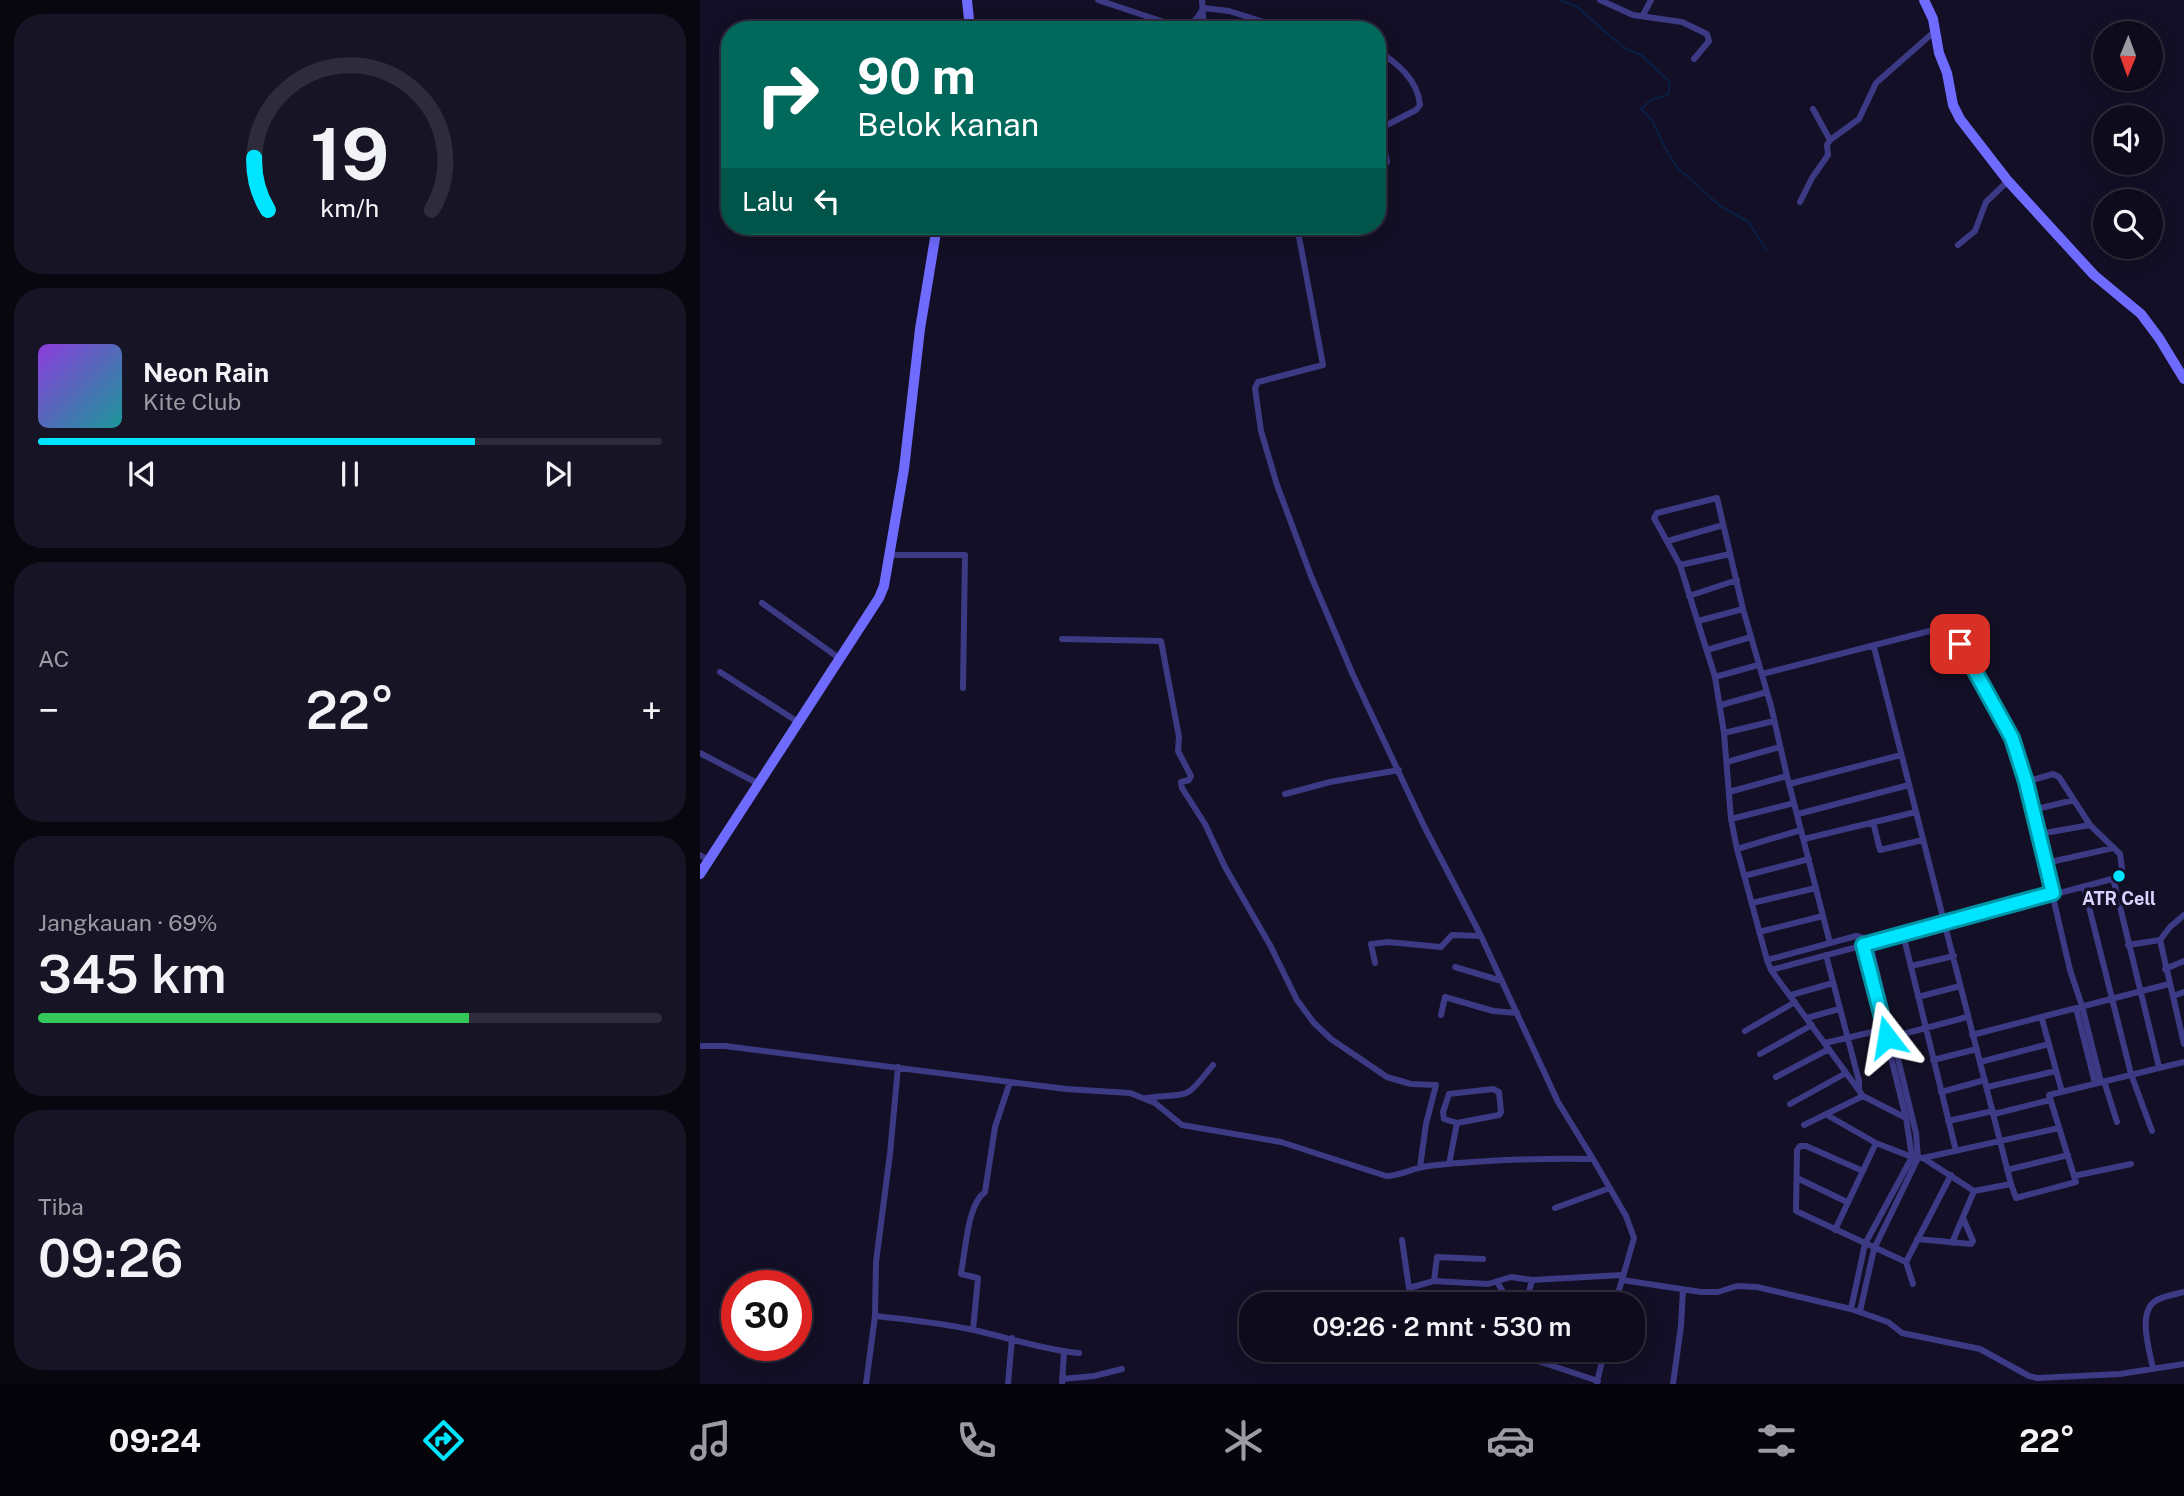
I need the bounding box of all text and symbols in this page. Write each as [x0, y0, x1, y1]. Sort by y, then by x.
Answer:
north arrow [2093, 21, 2163, 91]
map controls [2093, 21, 2163, 259]
text: 90 m [857, 47, 976, 105]
icon: right [742, 49, 833, 140]
button: sound [2093, 105, 2163, 175]
text: Belok kanan [857, 106, 1039, 143]
text: 19 [310, 111, 390, 196]
icon: left [808, 182, 846, 220]
text: Lalu [742, 186, 794, 217]
button: search [2093, 189, 2163, 259]
text: km/h [321, 193, 379, 223]
text: Neon Rain [143, 357, 269, 388]
text: Kite Club [143, 388, 241, 415]
icon: previous [123, 455, 161, 493]
icon: pause [331, 455, 369, 493]
icon: next [539, 455, 577, 493]
pin [1930, 614, 1990, 674]
icon: arrive [1941, 625, 1979, 663]
text: AC [38, 645, 69, 672]
text: 22° [306, 680, 394, 741]
text: − [38, 688, 59, 733]
text: + [641, 688, 662, 733]
marker: ATR Cell [2111, 868, 2127, 884]
place label: ATR Cell [2082, 888, 2156, 909]
text: Jangkauan · 69% [38, 909, 218, 936]
text: 345 km [38, 944, 227, 1005]
position arrow [1850, 1000, 1924, 1074]
text: Tiba [38, 1193, 84, 1220]
text: 09:26 [38, 1228, 184, 1289]
speed limit sign: 30 [721, 1270, 812, 1361]
text: 09:26 · 2 mnt · 530 m [1312, 1311, 1572, 1342]
icon: directions [419, 1416, 468, 1465]
icon: music [686, 1416, 735, 1465]
icon: phone [952, 1416, 1001, 1465]
icon: climate [1219, 1416, 1268, 1465]
icon: car [1486, 1416, 1535, 1465]
icon: filters [1752, 1416, 1801, 1465]
text: 09:24 [109, 1422, 201, 1459]
text: 22° [2019, 1422, 2075, 1459]

